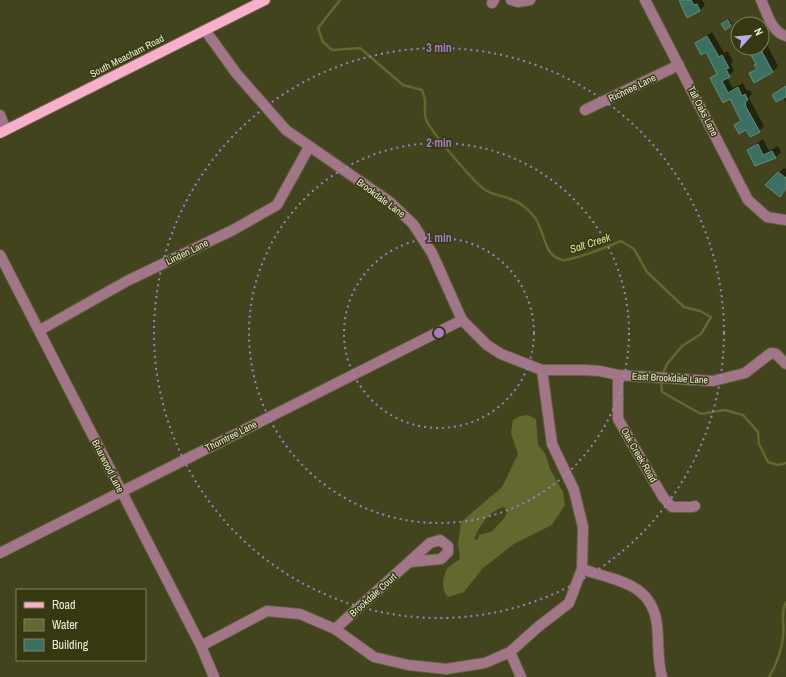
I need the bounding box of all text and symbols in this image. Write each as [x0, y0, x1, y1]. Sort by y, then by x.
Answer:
north arrow [730, 16, 770, 56]
text: N [751, 25, 767, 38]
street label: South Meacham Road [88, 32, 166, 80]
text: 3 min [426, 40, 452, 56]
street label: Richnee Lane [606, 71, 658, 105]
street label: Tall Oaks Lane [685, 84, 721, 139]
text: 2 min [426, 135, 452, 151]
street label: Brookdale Lane [354, 176, 408, 221]
text: 1 min [426, 230, 452, 246]
water label: Salt Creek [568, 230, 613, 256]
street label: Linden Lane [164, 236, 211, 268]
centre of rings [432, 326, 446, 340]
street label: East Brookdale Lane [632, 370, 709, 387]
street label: Thorntree Lane [203, 417, 259, 455]
street label: Oak Creek Road [618, 425, 660, 485]
street label: Briarwood Lane [89, 437, 127, 495]
street label: Brookdale Court [347, 570, 400, 620]
legend [16, 589, 146, 661]
text: Road [52, 597, 76, 613]
text: Water [52, 617, 79, 633]
text: Building [52, 637, 89, 653]

